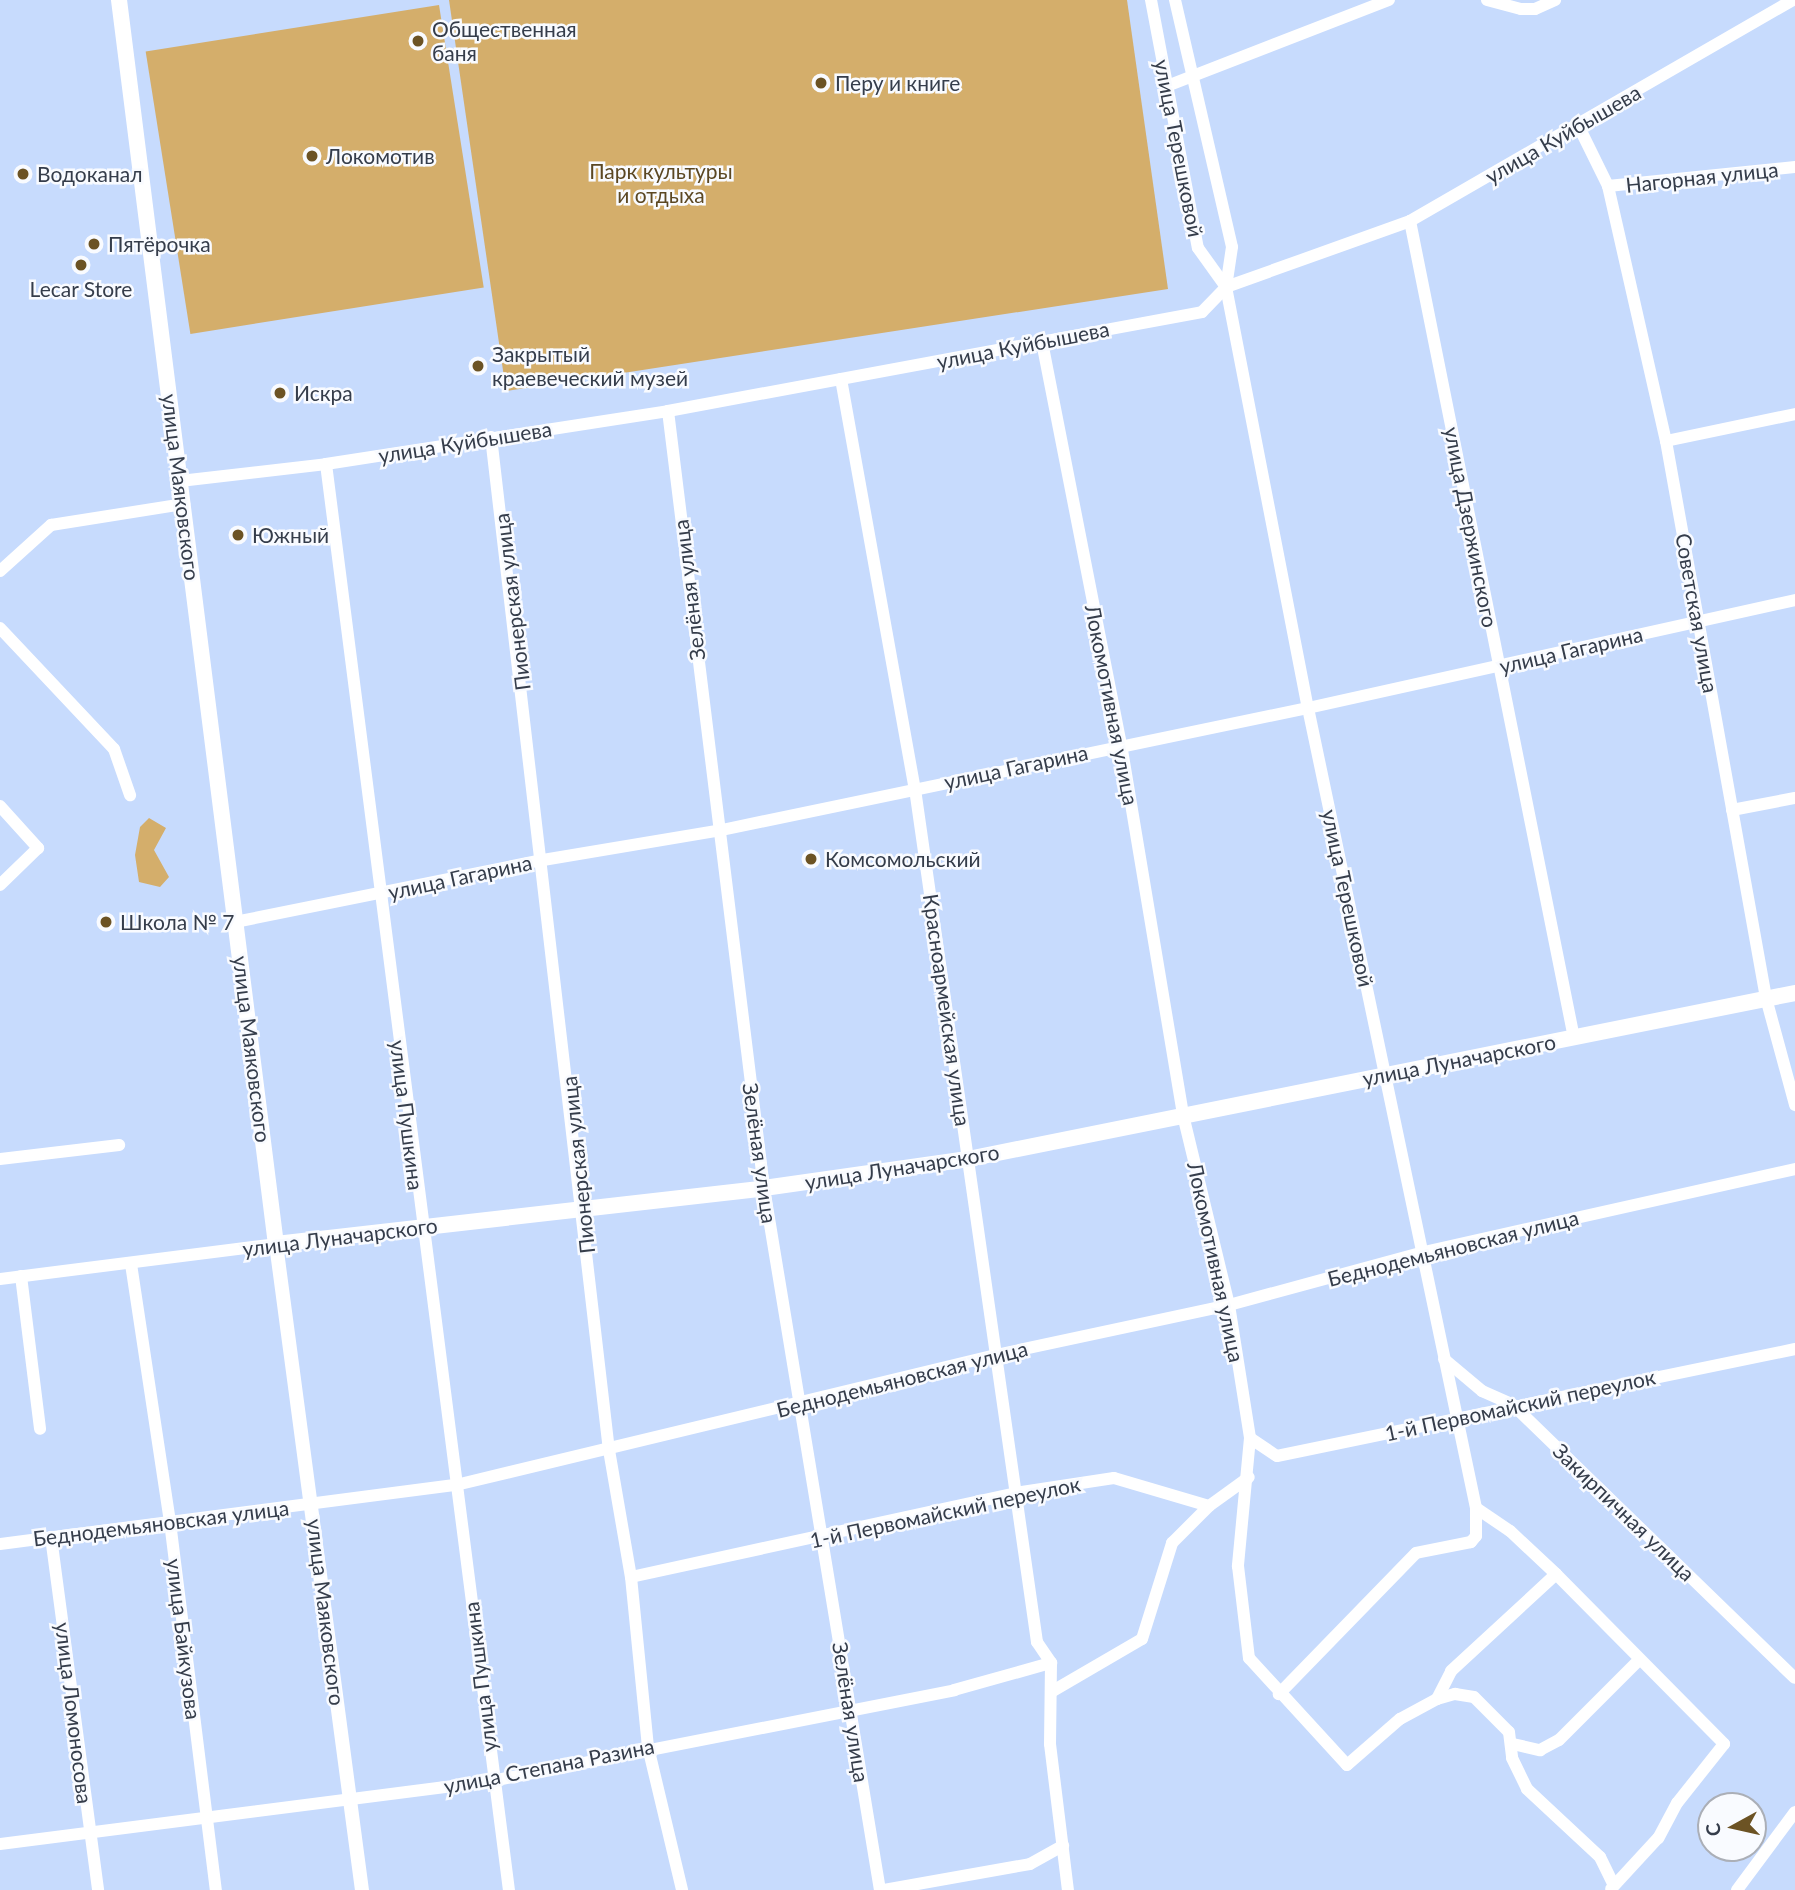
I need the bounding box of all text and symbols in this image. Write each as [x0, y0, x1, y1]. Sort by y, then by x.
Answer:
place label: Общественная баня [432, 16, 577, 66]
marker: Общественная баня [410, 33, 426, 49]
street label: улица Терешковой [1149, 57, 1209, 239]
place label: Перу и книге [835, 70, 960, 96]
marker: Перу и книге [813, 75, 829, 91]
street label: улица Куйбышева [1481, 79, 1645, 189]
place label: Локомотив [326, 143, 435, 169]
marker: Локомотив [304, 148, 320, 164]
street label: Нагорная улица [1624, 156, 1780, 198]
park label: Парк культуры и отдыха [589, 158, 733, 208]
place label: Водоканал [37, 161, 142, 187]
marker: Водоканал [15, 166, 31, 182]
place label: Пятёрочка [108, 231, 211, 257]
marker: Пятёрочка [86, 236, 102, 252]
marker: Lecar Store [73, 257, 89, 273]
place label: Lecar Store [29, 276, 133, 302]
street label: улица Куйбышева [935, 316, 1111, 374]
place label: Закрытый краевеческий музей [492, 341, 688, 391]
marker: Закрытый краевеческий музей [470, 358, 486, 374]
place label: Искра [294, 380, 353, 406]
marker: Искра [272, 385, 288, 401]
street label: улица Маяковского [157, 392, 205, 582]
street label: улица Куйбышева [376, 416, 554, 468]
street label: улица Дзержинского [1439, 424, 1503, 630]
street label: Пионерская улица [489, 512, 535, 692]
street label: Зелёная улица [668, 518, 710, 662]
place label: Южный [252, 522, 329, 548]
marker: Южный [230, 527, 246, 543]
street label: Советская улица [1671, 531, 1723, 695]
street label: Локомотивная улица [1080, 602, 1144, 808]
street label: улица Гагарина [1497, 621, 1645, 679]
street label: улица Гагарина [942, 739, 1090, 795]
street label: улица Терешковой [1317, 807, 1379, 989]
place label: Комсомольский [825, 846, 981, 872]
street label: улица Гагарина [386, 849, 534, 905]
marker: Комсомольский [803, 851, 819, 867]
street label: Красноармейская улица [918, 892, 976, 1128]
place label: Школа № 7 [120, 909, 234, 935]
marker: Школа № 7 [98, 914, 114, 930]
street label: улица Маяковского [228, 954, 276, 1144]
street label: улица Луначарского [1360, 1029, 1558, 1091]
street label: улица Пушкина [385, 1038, 429, 1192]
street label: Пионерская улица [556, 1075, 600, 1255]
street label: Зелёная улица [738, 1081, 782, 1225]
street label: улица Луначарского [803, 1139, 1001, 1195]
street label: Локомотивная улица [1182, 1160, 1250, 1364]
street label: Беднодемьяновская улица [1325, 1205, 1581, 1291]
street label: улица Луначарского [241, 1213, 439, 1261]
street label: Беднодемьяновская улица [774, 1336, 1030, 1422]
street label: 1-й Первомайский переулок [1382, 1364, 1658, 1446]
street label: Закирпичная улица [1548, 1438, 1700, 1586]
street label: 1-й Первомайский переулок [807, 1471, 1083, 1553]
street label: Беднодемьяновская улица [31, 1495, 291, 1551]
street label: улица Маяковского [302, 1517, 350, 1707]
street label: улица Байкузова [162, 1557, 206, 1721]
street label: улица Пушкина [458, 1600, 502, 1754]
street label: улица Ломоносова [50, 1621, 98, 1805]
street label: Зелёная улица [827, 1640, 875, 1784]
street label: улица Степана Разина [442, 1733, 656, 1799]
north arrow [1697, 1792, 1767, 1862]
text: С [1700, 1822, 1725, 1838]

